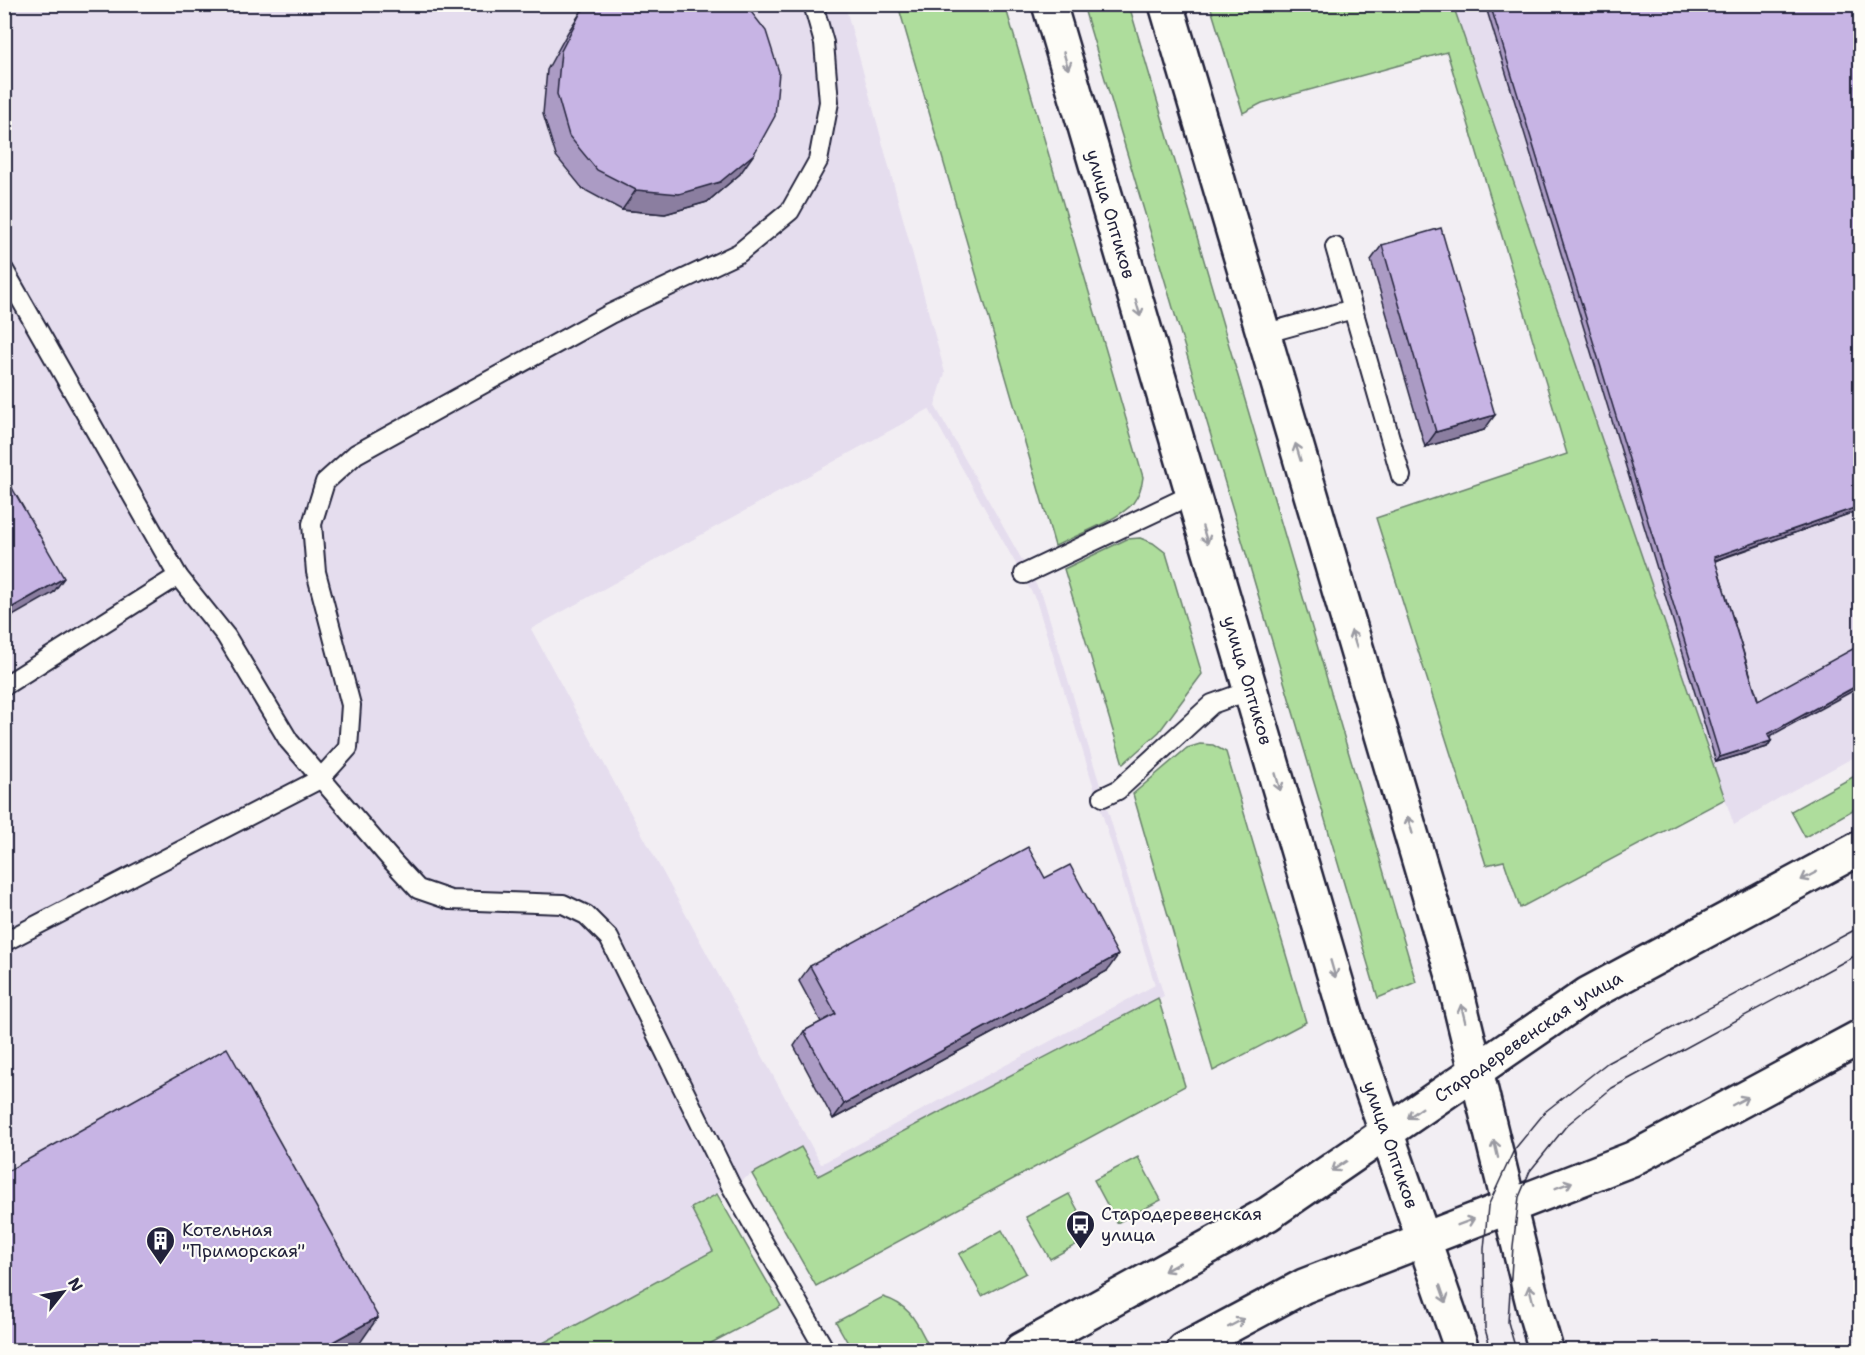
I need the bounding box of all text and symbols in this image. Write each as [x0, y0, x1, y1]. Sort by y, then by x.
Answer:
one-way arrow [1060, 51, 1072, 70]
street label: улица Оптиков [1080, 147, 1141, 282]
one-way arrow [1133, 298, 1144, 317]
one-way arrow [1292, 443, 1303, 462]
one-way arrow [1200, 526, 1211, 545]
street label: улица Оптиков [1217, 613, 1278, 748]
one-way arrow [1348, 630, 1359, 649]
one-way arrow [1273, 772, 1284, 791]
one-way arrow [1404, 816, 1415, 835]
one-way arrow [1801, 870, 1818, 882]
one-way arrow [1328, 959, 1339, 978]
street label: Стародеревенская улица [1429, 966, 1627, 1108]
one-way arrow [1456, 1004, 1468, 1023]
street label: улица Оптиков [1357, 1078, 1424, 1212]
one-way arrow [1730, 1095, 1748, 1106]
one-way arrow [1407, 1107, 1423, 1119]
one-way arrow [1489, 1140, 1501, 1159]
one-way arrow [1330, 1159, 1347, 1172]
one-way arrow [1554, 1179, 1573, 1190]
place label: Стародеревенская улица [1101, 1202, 1262, 1247]
bus stop icon: Стародеревенская улица [1064, 1208, 1096, 1250]
one-way arrow [1457, 1216, 1475, 1227]
place label: Котельная "Приморская" [182, 1218, 305, 1263]
building icon: Котельная "Приморская" [145, 1224, 177, 1266]
one-way arrow [1164, 1261, 1181, 1273]
north arrow [33, 1262, 93, 1322]
text: N [63, 1274, 88, 1295]
one-way arrow [1438, 1284, 1449, 1303]
one-way arrow [1524, 1285, 1536, 1304]
one-way arrow [1226, 1317, 1244, 1328]

